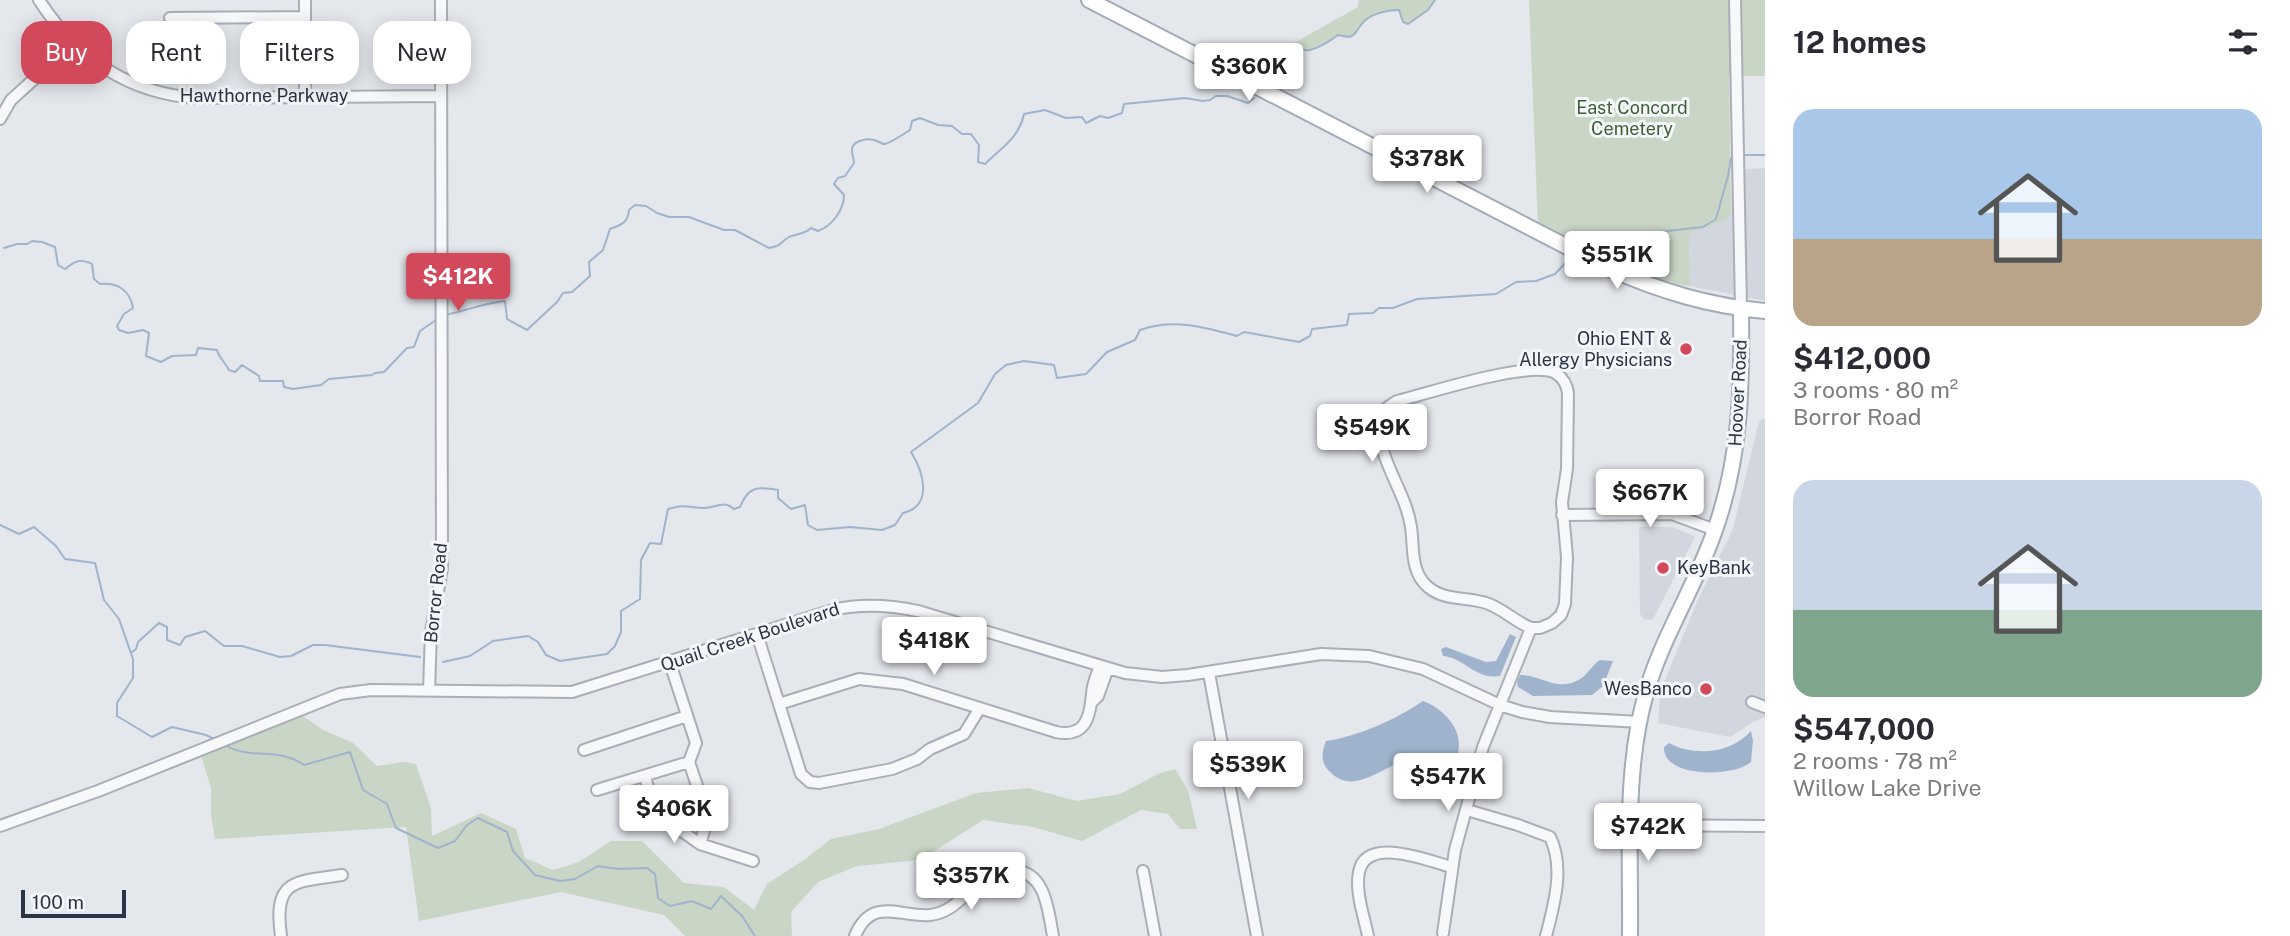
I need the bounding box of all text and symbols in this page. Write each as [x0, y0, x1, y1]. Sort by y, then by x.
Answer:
chip: Buy [21, 21, 112, 84]
chip: Rent [126, 21, 226, 84]
chip: Filters [240, 21, 359, 84]
chip: New [373, 21, 471, 84]
icon: filters [2224, 23, 2262, 61]
text: 12 homes [1793, 24, 1927, 60]
pin: $360K [1200, 43, 1298, 103]
text: $360K [1210, 52, 1288, 79]
street label: Hawthorne Parkway [180, 85, 349, 106]
park label: East Concord Cemetery [1576, 97, 1688, 139]
pin: $378K [1378, 136, 1476, 195]
text: $378K [1389, 144, 1465, 171]
icon: home [1965, 155, 2091, 281]
pin: $551K [1568, 232, 1666, 291]
text: $551K [1580, 240, 1654, 267]
pin: $412K [409, 254, 507, 313]
text: $412K [422, 262, 494, 289]
place label: Ohio ENT & Allergy Physicians [1519, 328, 1672, 370]
street label: Hoover Road [1724, 339, 1751, 447]
text: $412,000 [1793, 340, 1931, 376]
marker: Ohio ENT & Allergy Physicians [1678, 341, 1694, 357]
text: 3 rooms · 80 m² [1793, 376, 1958, 403]
text: Borror Road [1793, 403, 1921, 430]
pin: $549K [1323, 405, 1421, 464]
text: $549K [1333, 413, 1411, 440]
pin: $667K [1601, 470, 1699, 529]
text: $667K [1612, 478, 1688, 505]
icon: home [1965, 526, 2091, 652]
street label: Borror Road [420, 542, 451, 644]
place label: KeyBank [1677, 557, 1751, 578]
marker: KeyBank [1655, 560, 1671, 576]
street label: Quail Creek Boulevard [658, 598, 842, 675]
pin: $418K [885, 618, 983, 677]
text: $418K [898, 626, 970, 653]
place label: WesBanco [1604, 678, 1692, 699]
marker: WesBanco [1698, 681, 1714, 697]
text: $547,000 [1793, 711, 1935, 747]
pin: $539K [1199, 742, 1297, 801]
text: 2 rooms · 78 m² [1793, 747, 1957, 774]
text: $539K [1209, 750, 1287, 777]
pin: $547K [1399, 754, 1497, 813]
text: $547K [1409, 762, 1487, 789]
text: Willow Lake Drive [1793, 774, 1982, 801]
pin: $406K [625, 786, 723, 845]
text: $406K [635, 794, 713, 821]
pin: $742K [1599, 804, 1697, 863]
text: $742K [1610, 812, 1686, 839]
pin: $357K [922, 852, 1020, 912]
text: $357K [932, 861, 1010, 888]
scale bar [21, 887, 126, 919]
text: 100 m [32, 891, 84, 913]

